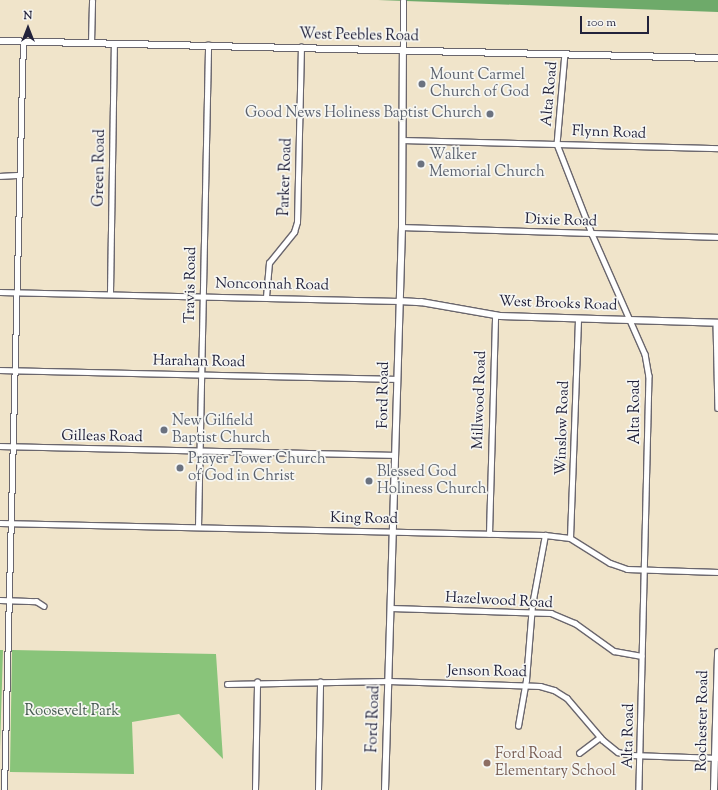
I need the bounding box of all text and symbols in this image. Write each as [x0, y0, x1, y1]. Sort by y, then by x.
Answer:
north arrow [8, 8, 48, 48]
text: N [24, 8, 32, 24]
scale bar [582, 8, 651, 34]
text: 100 m [587, 14, 616, 32]
street label: West Peebles Road [299, 26, 419, 46]
street label: Alta Road [538, 61, 562, 127]
place label: Mount Carmel Church of God [430, 66, 529, 101]
marker: Mount Carmel Church of God [417, 79, 427, 89]
place label: Good News Holiness Baptist Church [245, 105, 482, 123]
marker: Good News Holiness Baptist Church [485, 109, 495, 119]
street label: Flynn Road [571, 123, 647, 143]
street label: Green Road [90, 129, 110, 207]
street label: Parker Road [276, 138, 296, 216]
place label: Walker Memorial Church [429, 146, 545, 181]
marker: Walker Memorial Church [416, 159, 426, 169]
street label: Dixie Road [524, 211, 598, 231]
street label: Travis Road [181, 247, 201, 323]
street label: Nonconnah Road [215, 275, 329, 295]
street label: West Brooks Road [498, 293, 618, 315]
street label: Millwood Road [469, 350, 491, 450]
street label: Harahan Road [153, 352, 245, 372]
street label: Ford Road [374, 361, 394, 429]
street label: Alta Road [627, 379, 645, 445]
street label: Winslow Road [552, 380, 574, 476]
place label: New Gilfield Baptist Church [172, 412, 271, 447]
marker: New Gilfield Baptist Church [159, 425, 169, 435]
street label: Gilleas Road [61, 427, 143, 447]
place label: Prayer Tower Church of God in Christ [188, 450, 326, 485]
marker: Prayer Tower Church of God in Christ [175, 463, 185, 473]
place label: Blessed God Holiness Church [377, 463, 487, 498]
marker: Blessed God Holiness Church [364, 476, 374, 486]
street label: King Road [330, 509, 398, 529]
street label: Hazelwood Road [445, 589, 553, 613]
street label: Jenson Road [447, 662, 527, 682]
street label: Rochester Road [693, 670, 713, 772]
street label: Ford Road [364, 685, 384, 753]
park label: Roosevelt Park [25, 703, 119, 721]
street label: Alta Road [619, 703, 639, 769]
place label: Ford Road Elementary School [495, 745, 616, 780]
marker: Ford Road Elementary School [482, 758, 492, 768]

